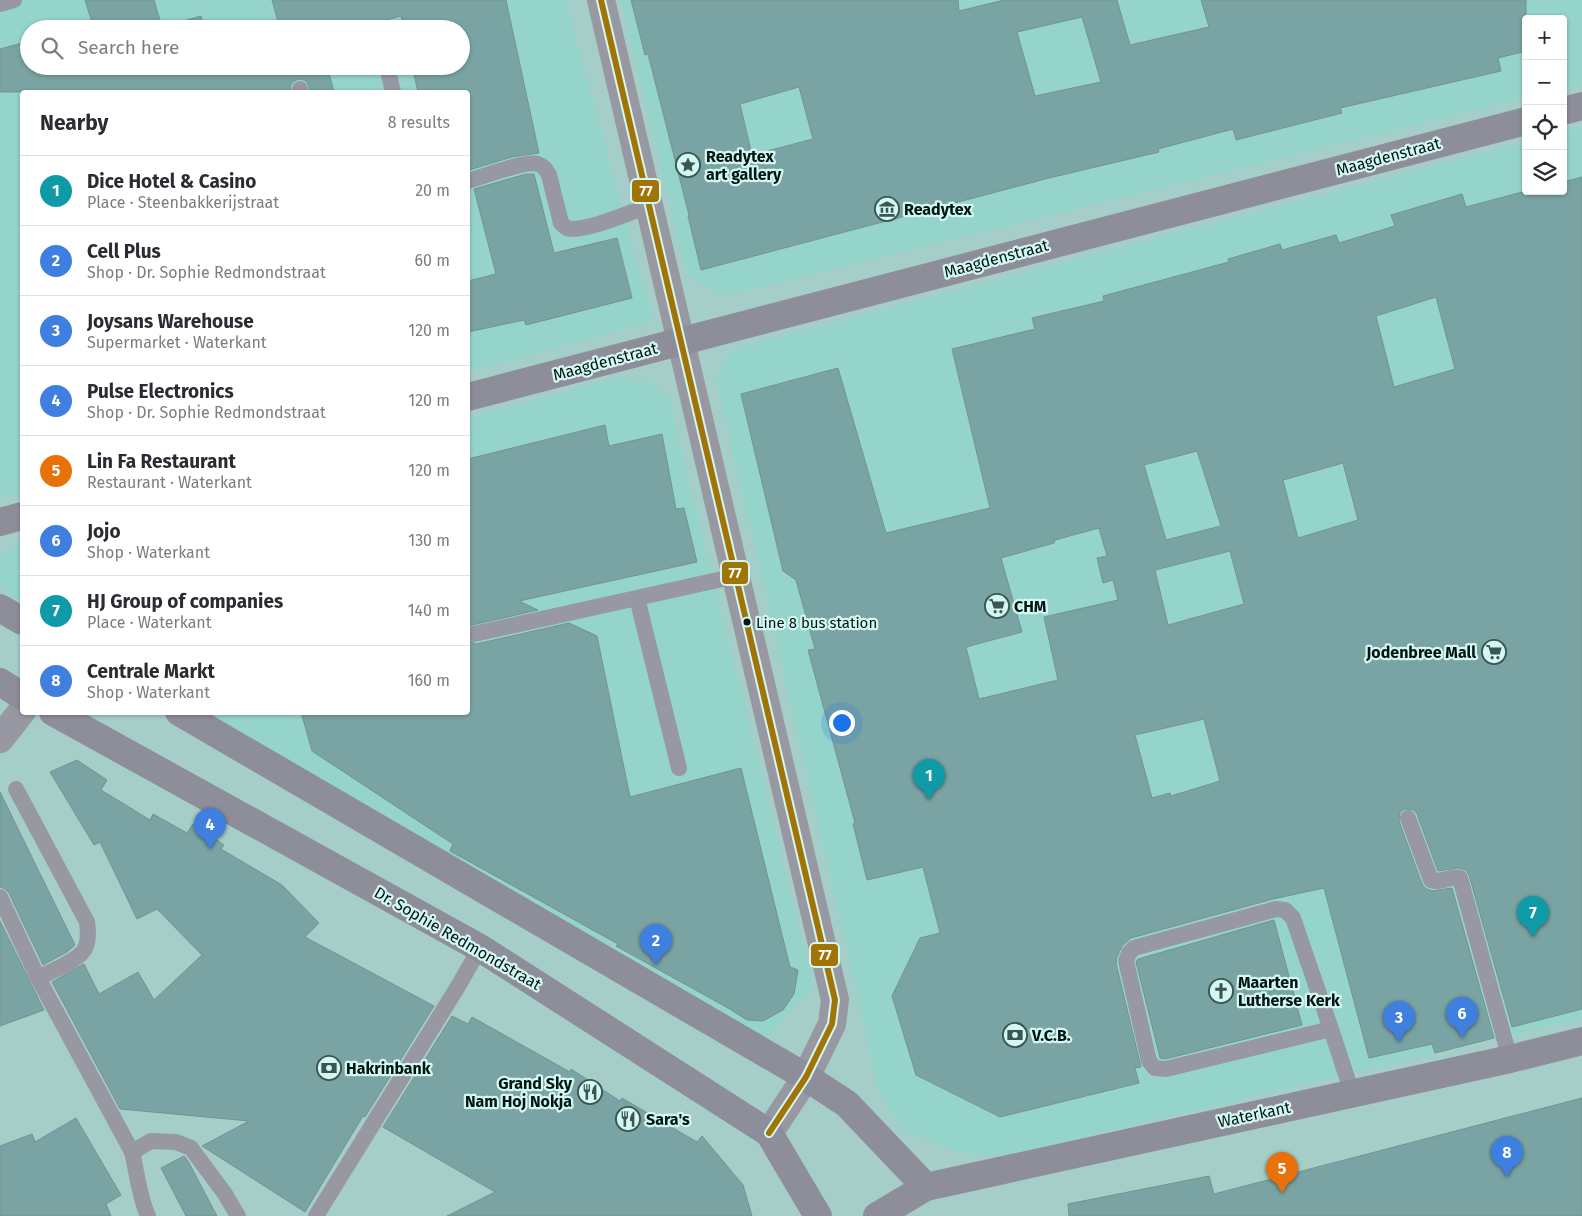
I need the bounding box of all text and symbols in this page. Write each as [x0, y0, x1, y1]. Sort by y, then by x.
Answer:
map controls [1522, 15, 1567, 195]
button: + [1522, 15, 1567, 60]
search box [20, 20, 470, 75]
icon: search [38, 34, 66, 62]
text: Search here [78, 36, 179, 59]
button: − [1522, 60, 1567, 105]
button: locate [1522, 105, 1567, 150]
text: Nearby [40, 110, 108, 136]
text: 8 results [388, 113, 450, 132]
street label: Maagdenstraat [1334, 133, 1443, 180]
place label: Readytex art gallery [706, 147, 782, 184]
button: layers [1522, 150, 1567, 195]
place icon: Readytex art gallery [675, 152, 701, 178]
text: Dice Hotel & Casino [87, 170, 256, 193]
line badge: 77 [631, 179, 660, 203]
text: 1 [52, 181, 60, 200]
text: 20 m [415, 181, 450, 200]
text: 77 [639, 183, 653, 200]
text: Place · Steenbakkerijstraat [87, 193, 279, 212]
museum icon: Readytex [874, 196, 900, 222]
place label: Readytex [904, 200, 972, 219]
street label: Maagdenstraat [942, 235, 1051, 282]
text: Cell Plus [87, 240, 161, 263]
text: 2 [52, 251, 60, 270]
text: 60 m [415, 251, 450, 270]
text: Shop · Dr. Sophie Redmondstraat [87, 263, 326, 282]
text: Joysans Warehouse [87, 310, 254, 333]
text: 3 [52, 321, 60, 340]
text: 120 m [408, 321, 450, 340]
text: Supermarket · Waterkant [87, 333, 267, 352]
street label: Maagdenstraat [551, 338, 660, 385]
text: Pulse Electronics [87, 380, 234, 403]
text: 4 [51, 391, 61, 410]
text: 120 m [408, 391, 450, 410]
text: Shop · Dr. Sophie Redmondstraat [87, 403, 326, 422]
text: Lin Fa Restaurant [87, 450, 236, 473]
text: 5 [52, 461, 60, 480]
text: 120 m [408, 461, 450, 480]
text: Restaurant · Waterkant [87, 473, 252, 492]
text: Jojo [87, 520, 121, 543]
text: 6 [51, 531, 61, 550]
text: 130 m [408, 531, 450, 550]
text: Shop · Waterkant [87, 543, 210, 562]
line badge: 77 [721, 561, 749, 585]
text: 77 [728, 565, 742, 582]
text: HJ Group of companies [87, 590, 283, 613]
supermarket icon: CHM [984, 593, 1010, 619]
place label: CHM [1014, 597, 1047, 616]
text: 7 [52, 601, 60, 620]
text: 140 m [408, 601, 450, 620]
text: Place · Waterkant [87, 613, 212, 632]
place label: Line 8 bus station [756, 614, 877, 632]
marker: Line 8 bus station [742, 617, 752, 627]
supermarket icon: Jodenbree Mall [1481, 639, 1507, 665]
place label: Jodenbree Mall [1365, 643, 1476, 662]
text: Centrale Markt [87, 660, 215, 683]
text: 8 [51, 671, 61, 690]
text: 160 m [408, 671, 450, 690]
text: Shop · Waterkant [87, 683, 210, 702]
your location [829, 710, 855, 736]
pin: 1 [913, 759, 945, 800]
pin: 4 [194, 808, 226, 849]
street label: Dr. Sophie Redmondstraat [371, 883, 545, 994]
pin: 7 [1517, 896, 1549, 937]
pin: 2 [640, 924, 672, 965]
line badge: 77 [810, 943, 839, 967]
text: 77 [818, 947, 832, 964]
place label: Maarten Lutherse Kerk [1238, 973, 1340, 1010]
church icon: Maarten Lutherse Kerk [1208, 978, 1234, 1004]
pin: 6 [1446, 997, 1478, 1038]
pin: 3 [1383, 1001, 1415, 1042]
bank icon: V.C.B. [1002, 1022, 1028, 1048]
place label: V.C.B. [1031, 1026, 1071, 1045]
bank icon: Hakrinbank [316, 1055, 342, 1081]
place label: Hakrinbank [346, 1059, 431, 1078]
place label: Grand Sky Nam Hoj Nokja [465, 1074, 573, 1111]
restaurant icon: Grand Sky Nam Hoj Nokja [577, 1079, 603, 1105]
street label: Waterkant [1216, 1097, 1292, 1131]
restaurant icon: Sara's [615, 1106, 641, 1132]
place label: Sara's [646, 1110, 690, 1129]
pin: 8 [1491, 1136, 1523, 1177]
pin: 5 [1266, 1152, 1298, 1193]

